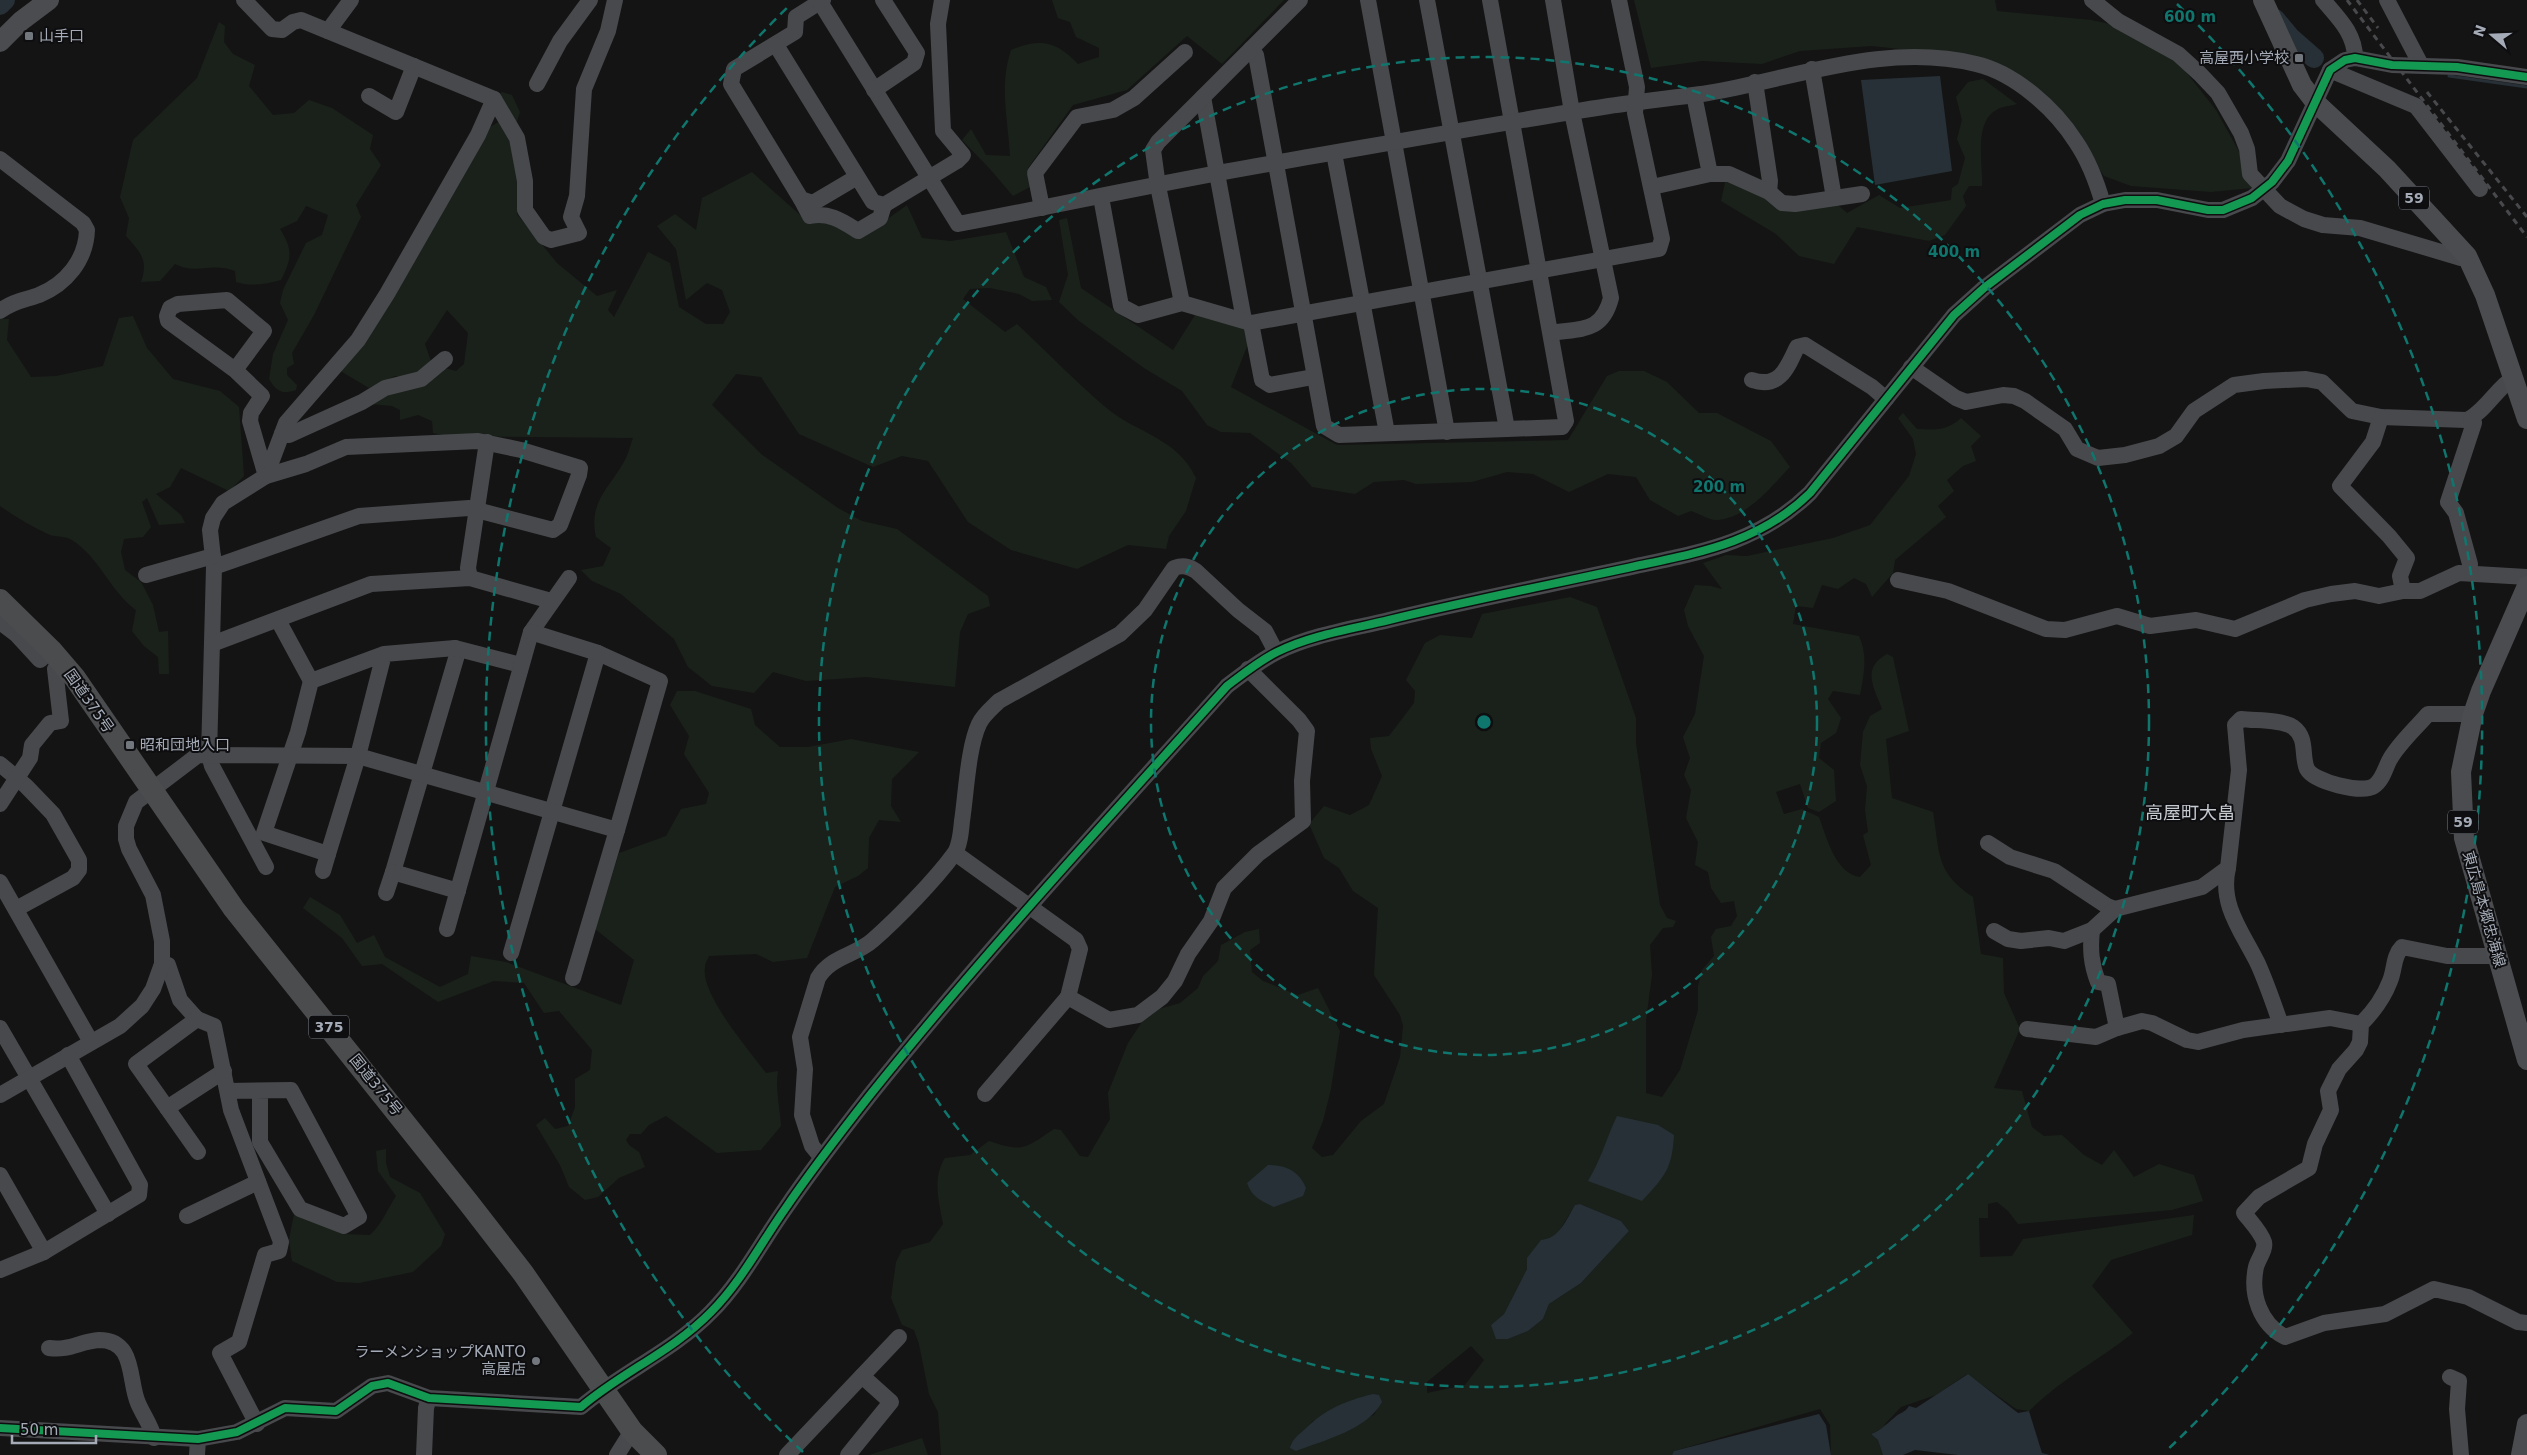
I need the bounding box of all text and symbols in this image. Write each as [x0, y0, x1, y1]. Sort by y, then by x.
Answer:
text: 600 m [2164, 8, 2216, 26]
north arrow [2467, 10, 2517, 60]
text: N [2470, 23, 2489, 39]
place label: 山手口 [39, 27, 84, 45]
marker: 山手口 [23, 30, 35, 42]
place label: 高屋西小学校 [2199, 49, 2289, 67]
marker: 高屋西小学校 [2293, 52, 2305, 64]
road number: 59 [2399, 187, 2429, 210]
text: 400 m [1928, 243, 1980, 261]
text: 200 m [1693, 478, 1745, 496]
street label: 国道375号 [61, 666, 117, 736]
centre of rings [1475, 713, 1493, 731]
place label: 昭和団地入口 [140, 736, 230, 754]
marker: 昭和団地入口 [124, 739, 136, 751]
district label: 高屋町大畠 [2145, 802, 2235, 823]
road number: 59 [2448, 810, 2478, 834]
street label: 東広島本郷忠海線 [2459, 849, 2509, 969]
road number: 375 [309, 1016, 349, 1038]
street label: 国道375号 [346, 1051, 406, 1119]
place label: ラーメンショップKANTO 高屋店 [355, 1343, 526, 1378]
marker: ラーメンショップKANTO 高屋店 [530, 1355, 542, 1367]
scale bar [12, 1412, 96, 1444]
text: 50 m [20, 1421, 58, 1439]

